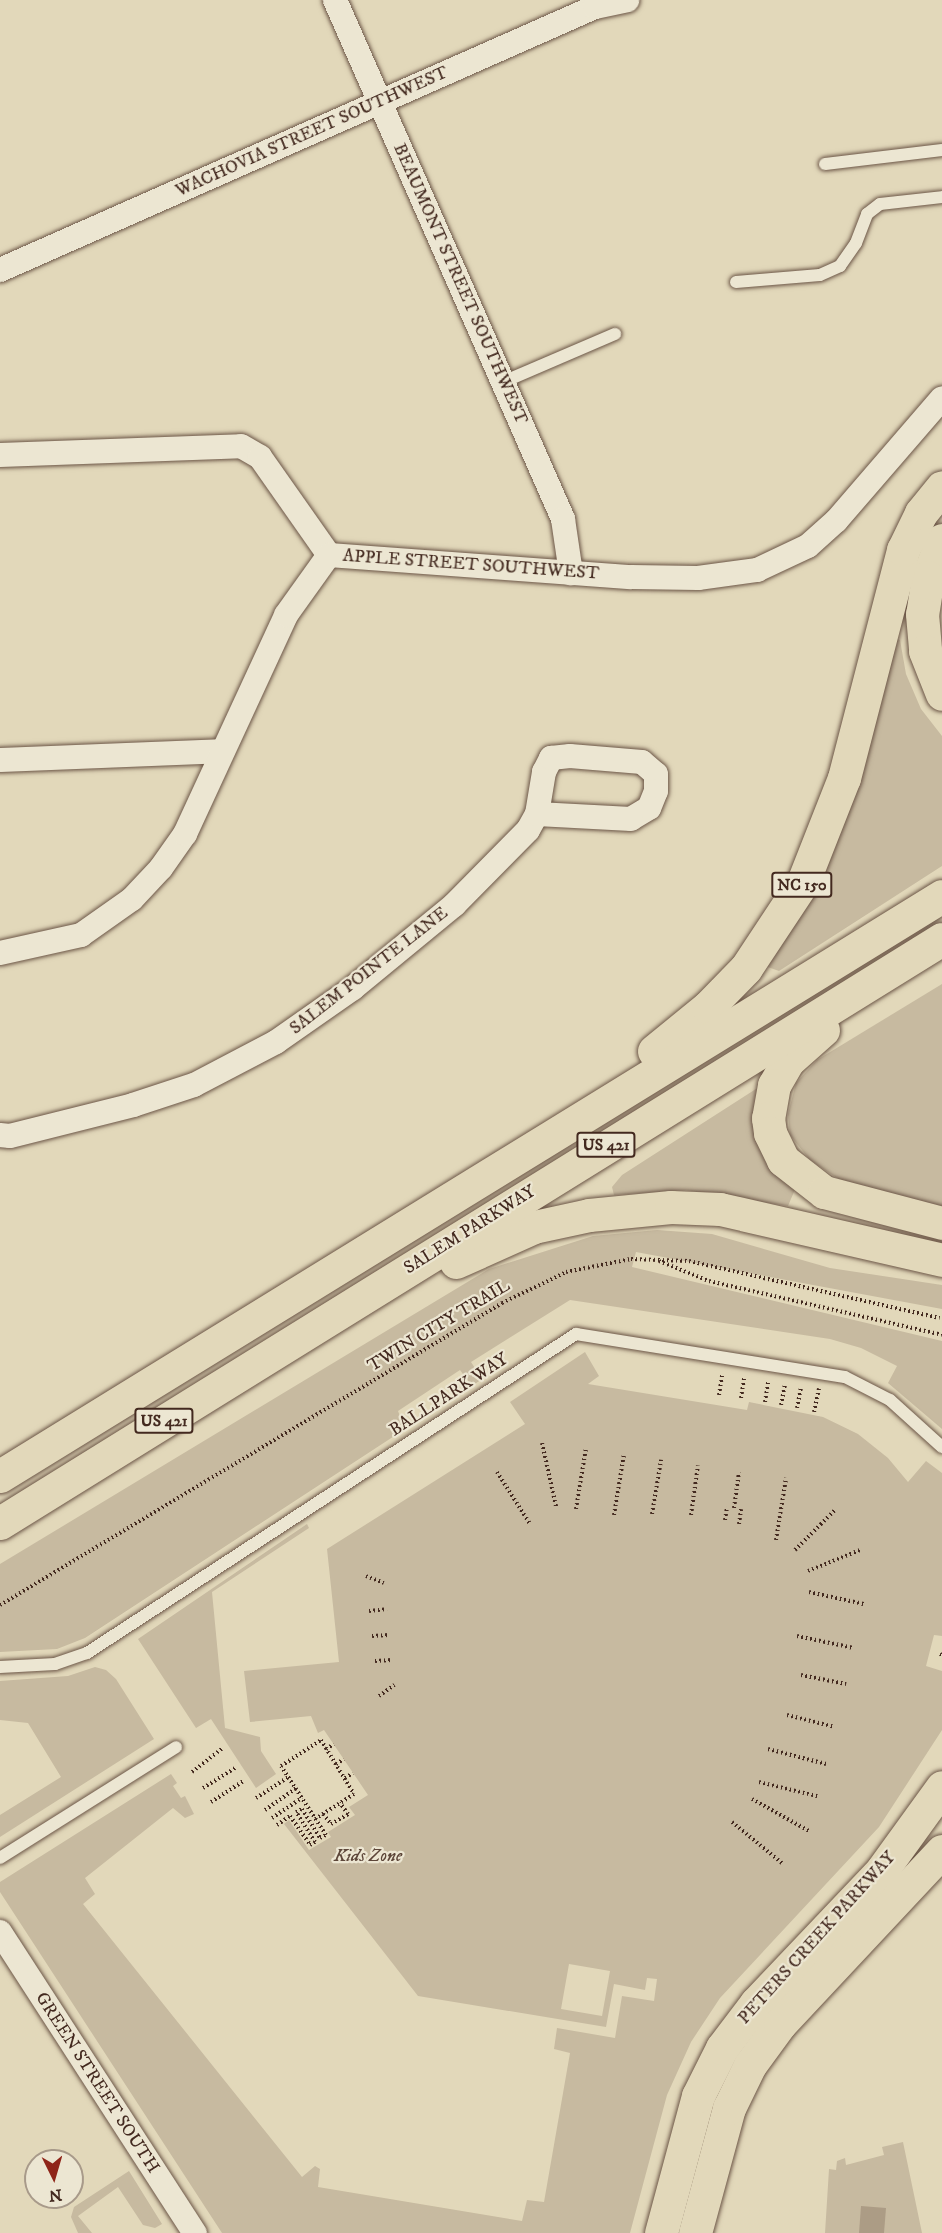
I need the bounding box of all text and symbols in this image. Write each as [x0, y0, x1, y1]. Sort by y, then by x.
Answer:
street label: WACHOVIA STREET SOUTHWEST [172, 62, 452, 202]
street label: BEAUMONT STREET SOUTHWEST [388, 140, 532, 428]
street label: APPLE STREET SOUTHWEST [342, 545, 600, 585]
road number: NC 150 [770, 872, 834, 898]
street label: SALEM POINTE LANE [286, 903, 452, 1039]
road number: US 421 [576, 1132, 636, 1158]
street label: SALEM PARKWAY [400, 1181, 540, 1279]
street label: TWIN CITY TRAIL [364, 1275, 514, 1377]
street label: BALLPARK WAY [386, 1349, 512, 1441]
road number: US 421 [134, 1408, 194, 1434]
park label: Kids Zone [334, 1845, 402, 1867]
street label: PETERS CREEK PARKWAY [734, 1847, 900, 2029]
street label: GREEN STREET SOUTH [30, 1988, 164, 2178]
north arrow [24, 2149, 84, 2209]
text: N [48, 2184, 63, 2205]

